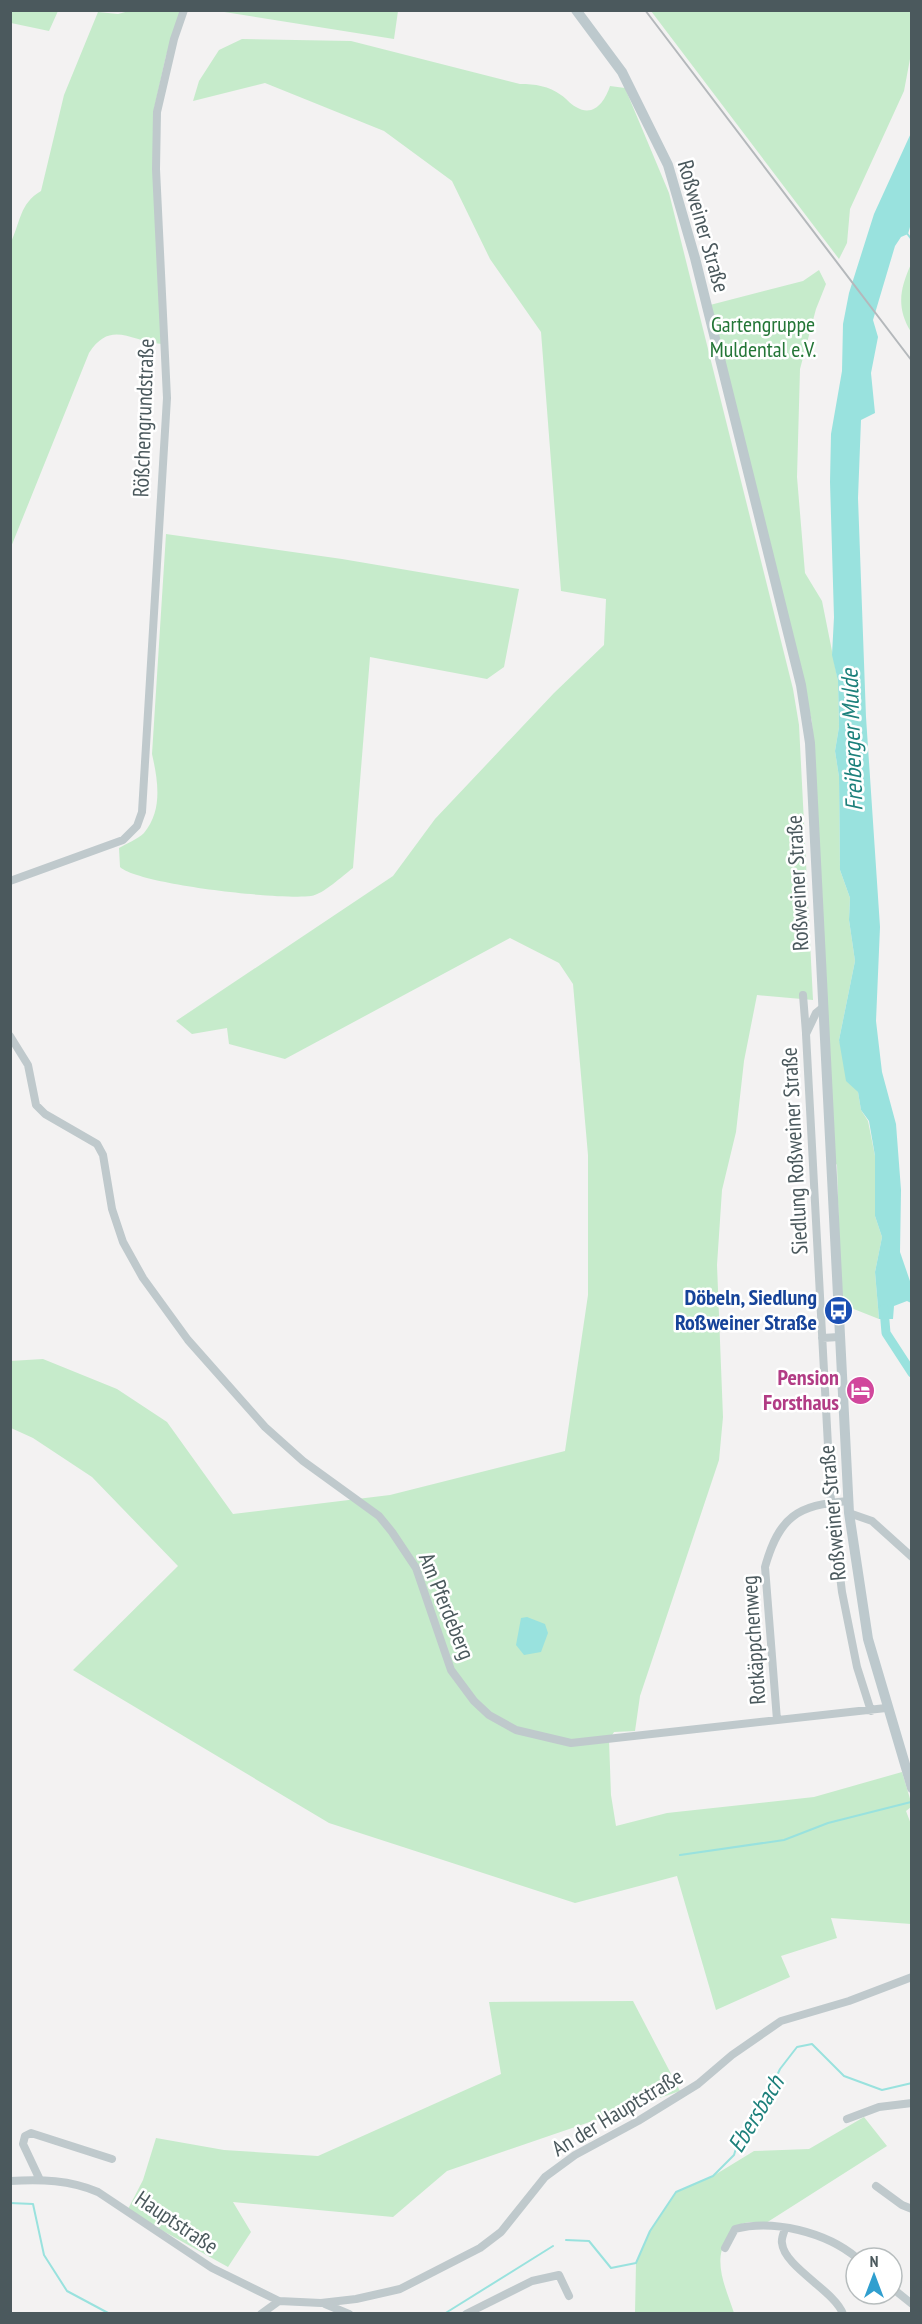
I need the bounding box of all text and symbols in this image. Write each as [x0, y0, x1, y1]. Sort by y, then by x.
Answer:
street label: Roßweiner Straße [672, 157, 736, 295]
park label: Gartengruppe Muldental e.V. [710, 310, 816, 363]
street label: Rößchengrundstraße [126, 338, 160, 498]
water label: Freiberger Mulde [833, 666, 869, 812]
street label: Roßweiner Straße [779, 814, 815, 952]
street label: Siedlung Roßweiner Straße [775, 1047, 813, 1255]
place label: Döbeln, Siedlung Roßweiner Straße [675, 1283, 817, 1336]
bus stop icon: Döbeln, Siedlung Roßweiner Straße [822, 1294, 854, 1326]
place label: Pension Forsthaus [763, 1363, 839, 1416]
hotel icon: Pension Forsthaus [844, 1374, 876, 1406]
street label: Roßweiner Straße [812, 1444, 852, 1582]
street label: Am Pferdeberg [413, 1549, 481, 1663]
street label: Rotkäppchenweg [735, 1575, 771, 1705]
street label: An der Hauptstraße [546, 2062, 688, 2162]
water label: Ebersbach [721, 2068, 791, 2158]
street label: Hauptstraße [130, 2184, 224, 2260]
north arrow [844, 2246, 904, 2306]
text: N [870, 2251, 878, 2271]

